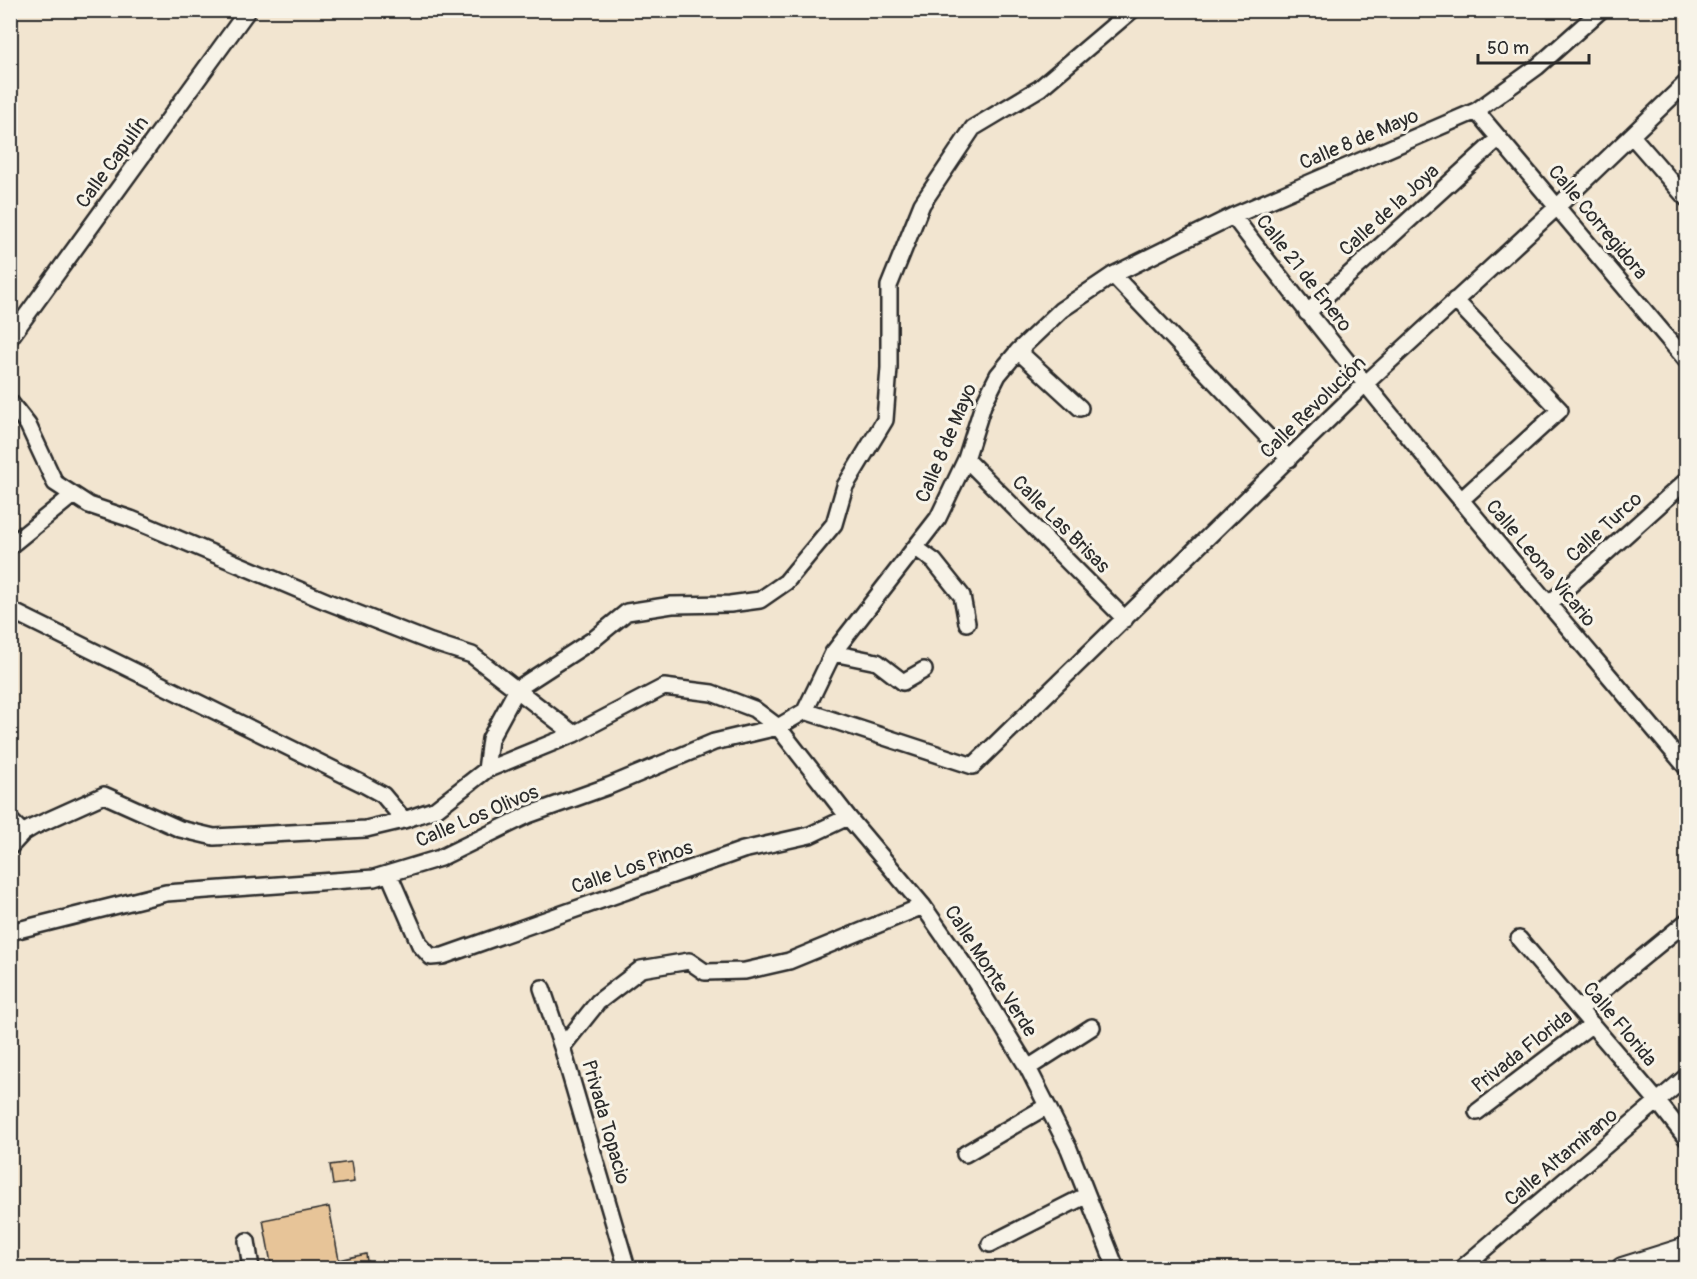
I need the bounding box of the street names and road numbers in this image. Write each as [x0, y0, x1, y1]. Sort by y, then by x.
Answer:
street label: Calle 8 de Mayo [1296, 103, 1423, 175]
street label: Calle Capulín [70, 111, 154, 213]
street label: Calle de la Joya [1334, 159, 1444, 261]
street label: Calle Corregidora [1543, 159, 1653, 285]
street label: Calle 21 de Enero [1250, 209, 1358, 337]
street label: Calle Revolución [1255, 350, 1371, 464]
street label: Calle 8 de Mayo [910, 379, 982, 506]
street label: Calle Las Brisas [1007, 470, 1115, 578]
street label: Calle Turco [1561, 486, 1647, 568]
street label: Calle Leona Vicario [1480, 494, 1602, 632]
street label: Calle Los Olivos [412, 779, 542, 853]
street label: Calle Los Pinos [568, 835, 696, 899]
street label: Calle Monte Verde [939, 900, 1043, 1042]
street label: Calle Florida [1577, 977, 1663, 1071]
street label: Privada Florida [1467, 1004, 1577, 1098]
street label: Privada Topacio [576, 1057, 636, 1187]
street label: Calle Altamirano [1499, 1102, 1623, 1212]

